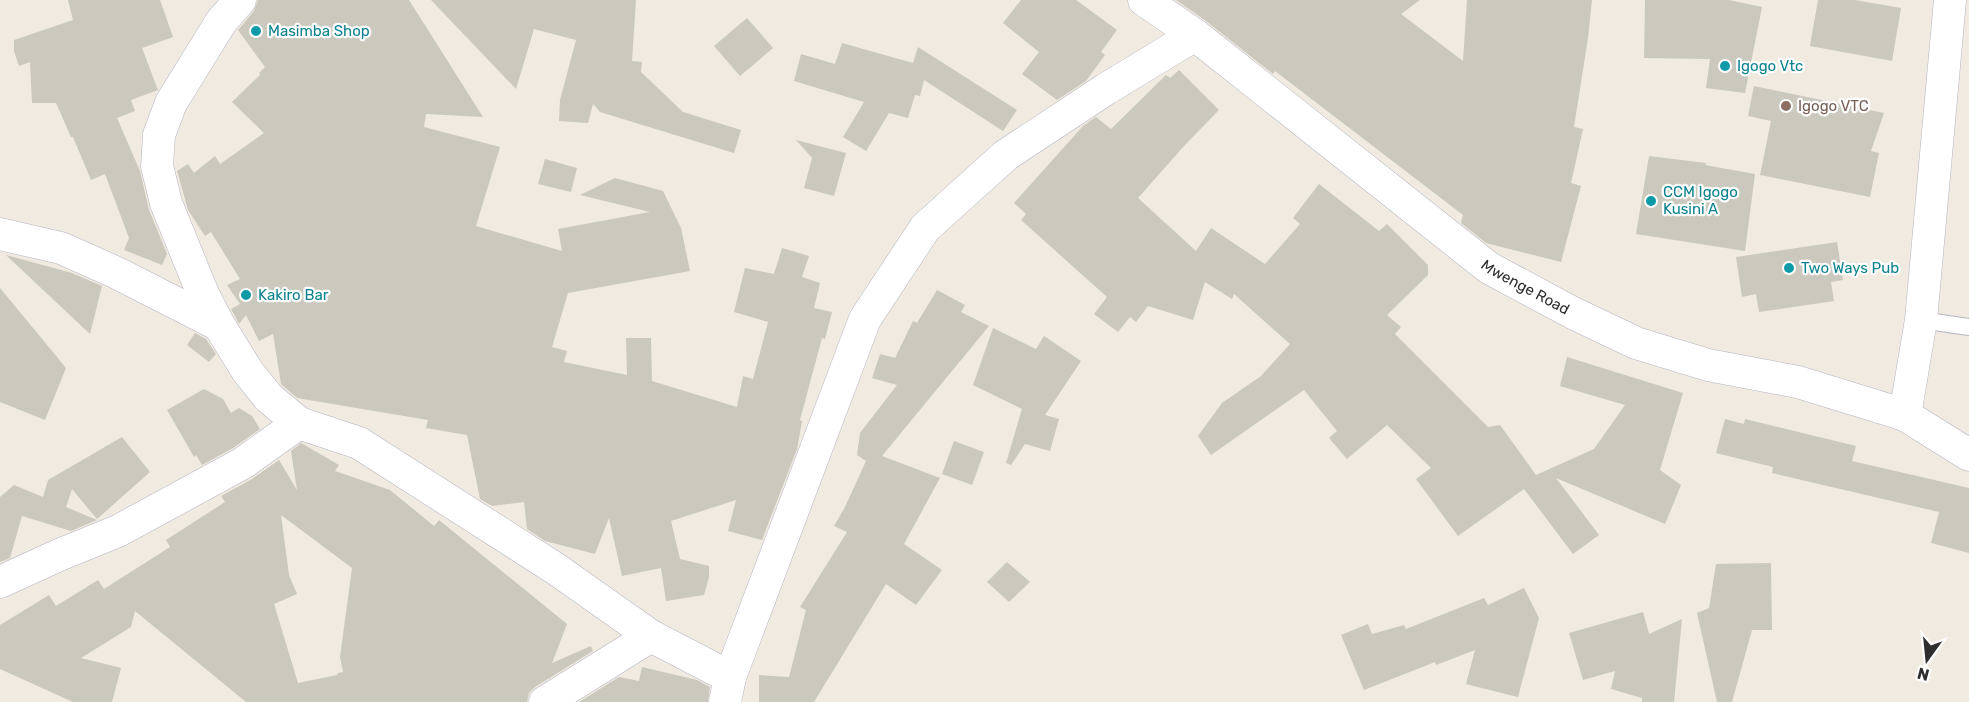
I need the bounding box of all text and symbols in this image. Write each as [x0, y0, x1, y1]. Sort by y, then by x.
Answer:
place label: Masimba Shop [268, 22, 370, 40]
marker: Masimba Shop [249, 24, 263, 38]
place label: Igogo Vtc [1737, 57, 1803, 75]
marker: Igogo Vtc [1718, 59, 1732, 73]
place label: Igogo VTC [1798, 97, 1869, 115]
marker: Igogo VTC [1779, 99, 1793, 113]
place label: CCM Igogo Kusini A [1663, 183, 1738, 218]
marker: CCM Igogo Kusini A [1644, 194, 1658, 208]
street label: Mwenge Road [1477, 256, 1573, 318]
place label: Two Ways Pub [1801, 259, 1899, 277]
marker: Two Ways Pub [1782, 261, 1796, 275]
place label: Kakiro Bar [258, 286, 329, 304]
marker: Kakiro Bar [239, 288, 253, 302]
north arrow [1897, 630, 1957, 690]
text: N [1915, 663, 1931, 685]

